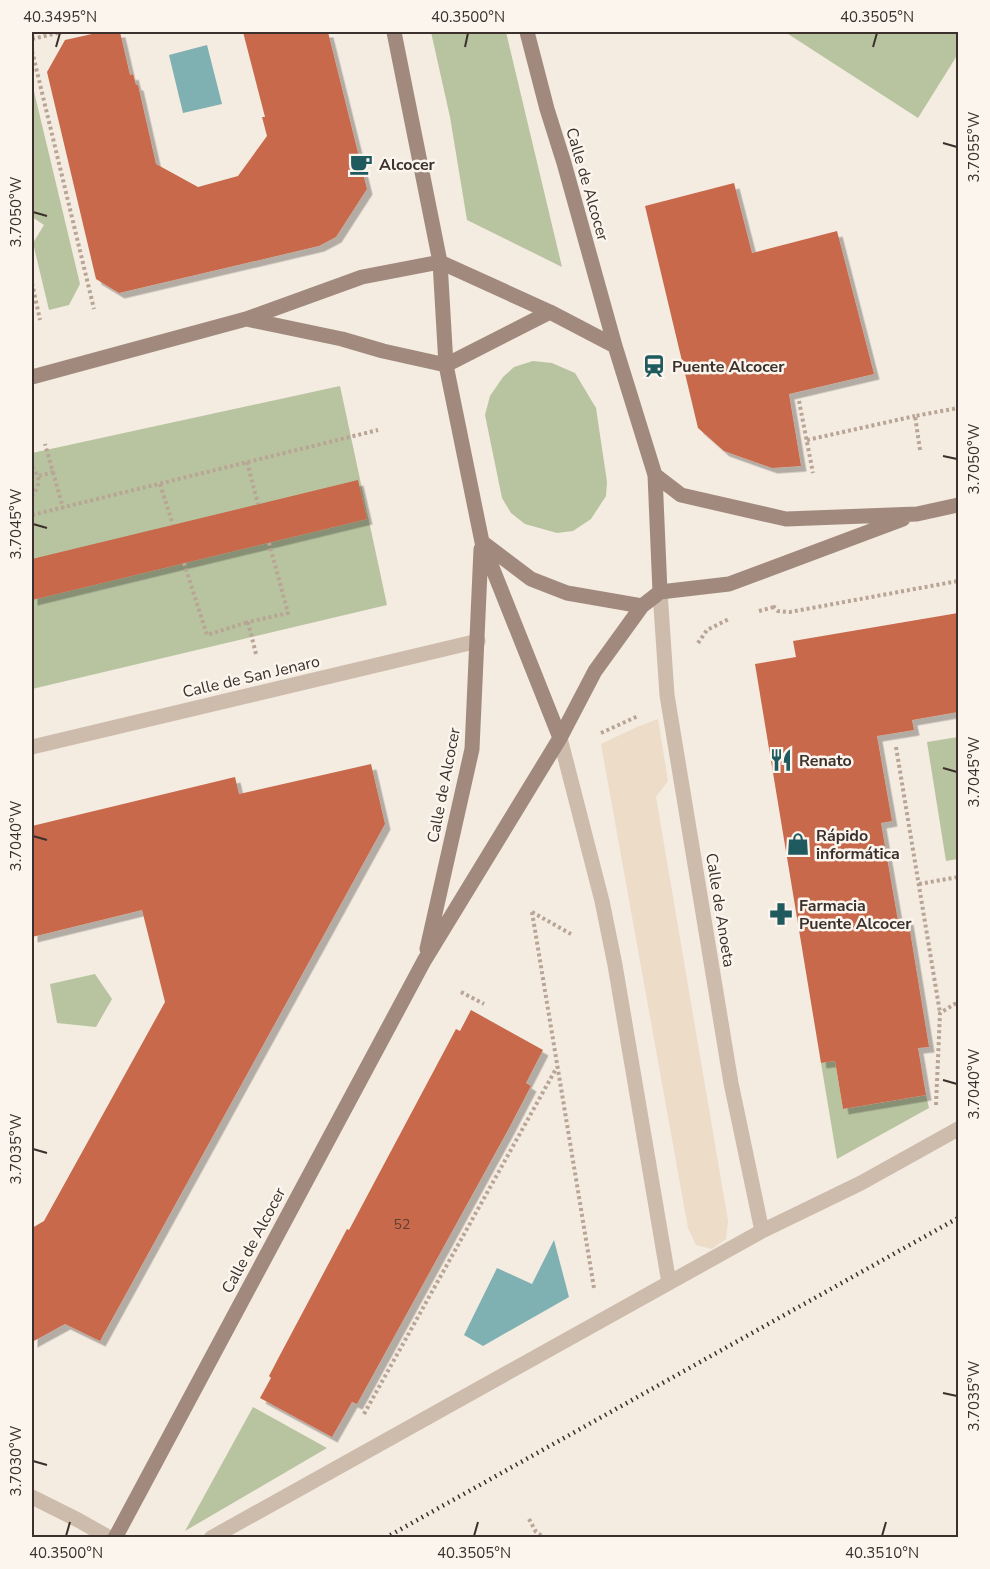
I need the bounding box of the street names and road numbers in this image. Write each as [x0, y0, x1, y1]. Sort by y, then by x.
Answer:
street label: Calle de Alcocer [560, 125, 614, 244]
street label: Calle de San Jenaro [180, 650, 322, 703]
street label: Calle de Alcocer [422, 725, 466, 845]
street label: Calle de Anoeta [700, 852, 740, 969]
street label: Calle de Alcocer [217, 1183, 291, 1297]

